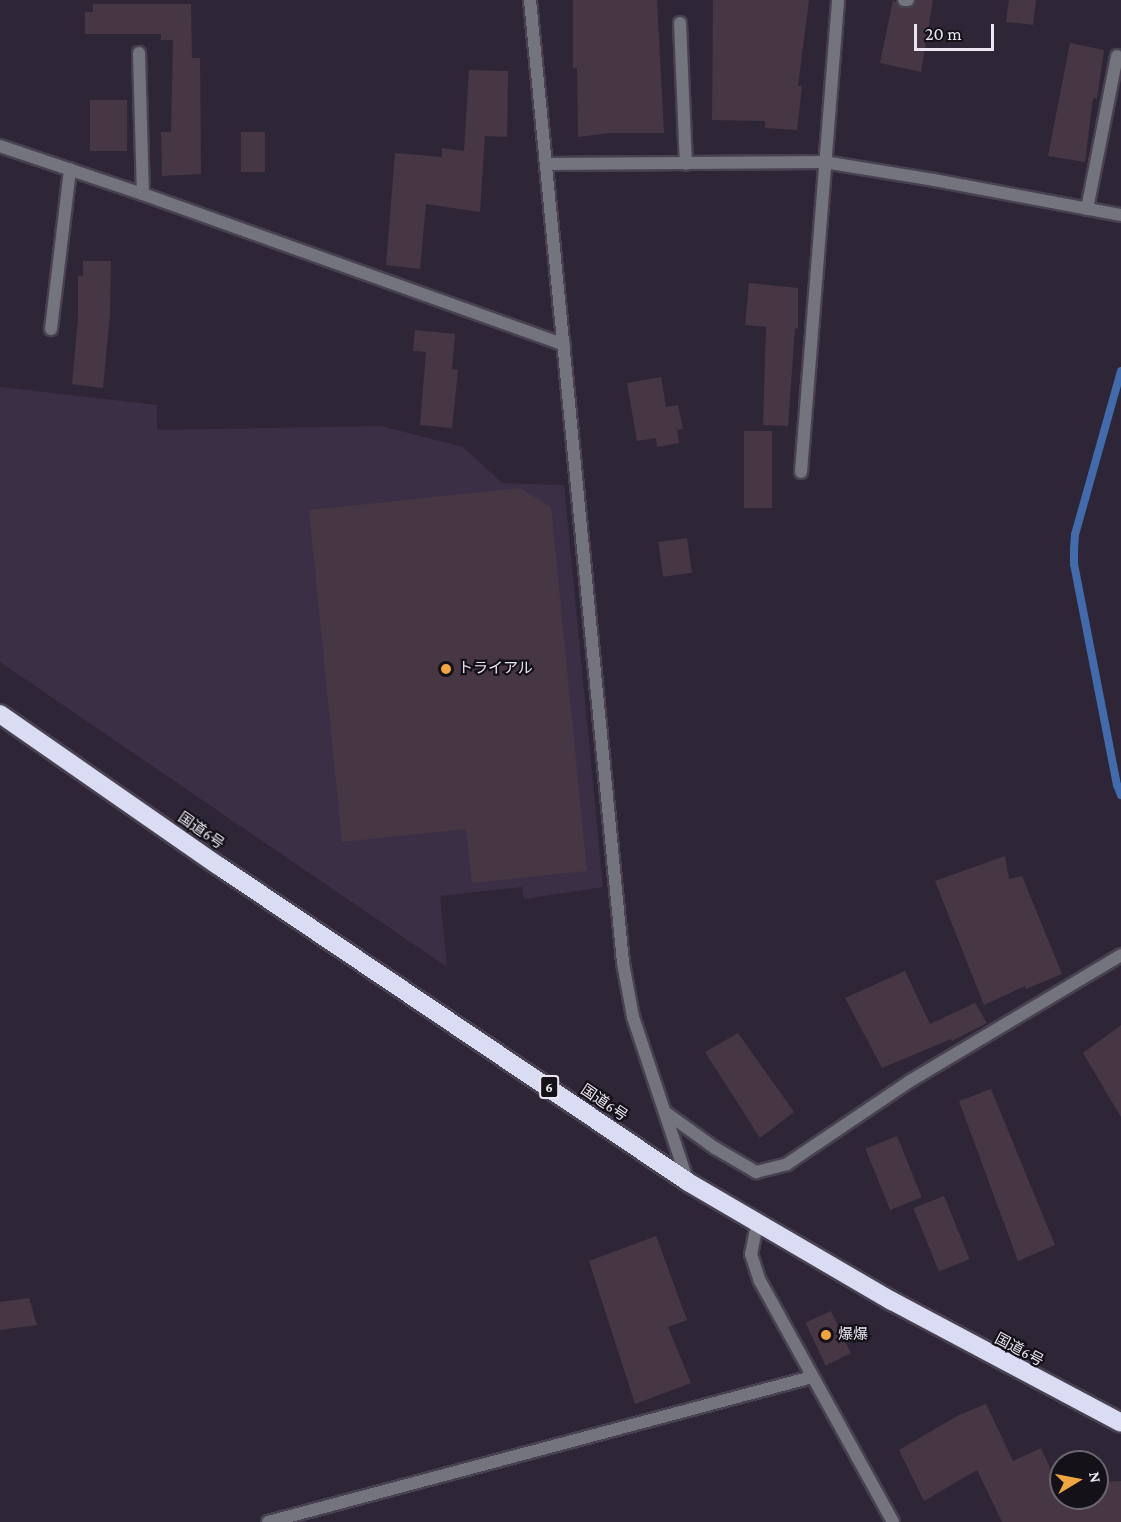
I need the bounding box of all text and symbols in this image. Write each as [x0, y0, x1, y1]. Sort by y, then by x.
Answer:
scale bar [917, 12, 996, 50]
text: 20 m [925, 24, 962, 44]
place label: トライアル [458, 660, 533, 678]
marker: トライアル [439, 662, 453, 676]
street label: 国道6号 [174, 809, 228, 853]
road number: 6 [538, 1076, 560, 1098]
street label: 国道6号 [577, 1081, 631, 1125]
place label: 爆爆 [838, 1326, 868, 1344]
marker: 爆爆 [819, 1328, 833, 1342]
street label: 国道6号 [992, 1330, 1046, 1370]
north arrow [1049, 1450, 1109, 1510]
text: N [1086, 1470, 1105, 1484]

